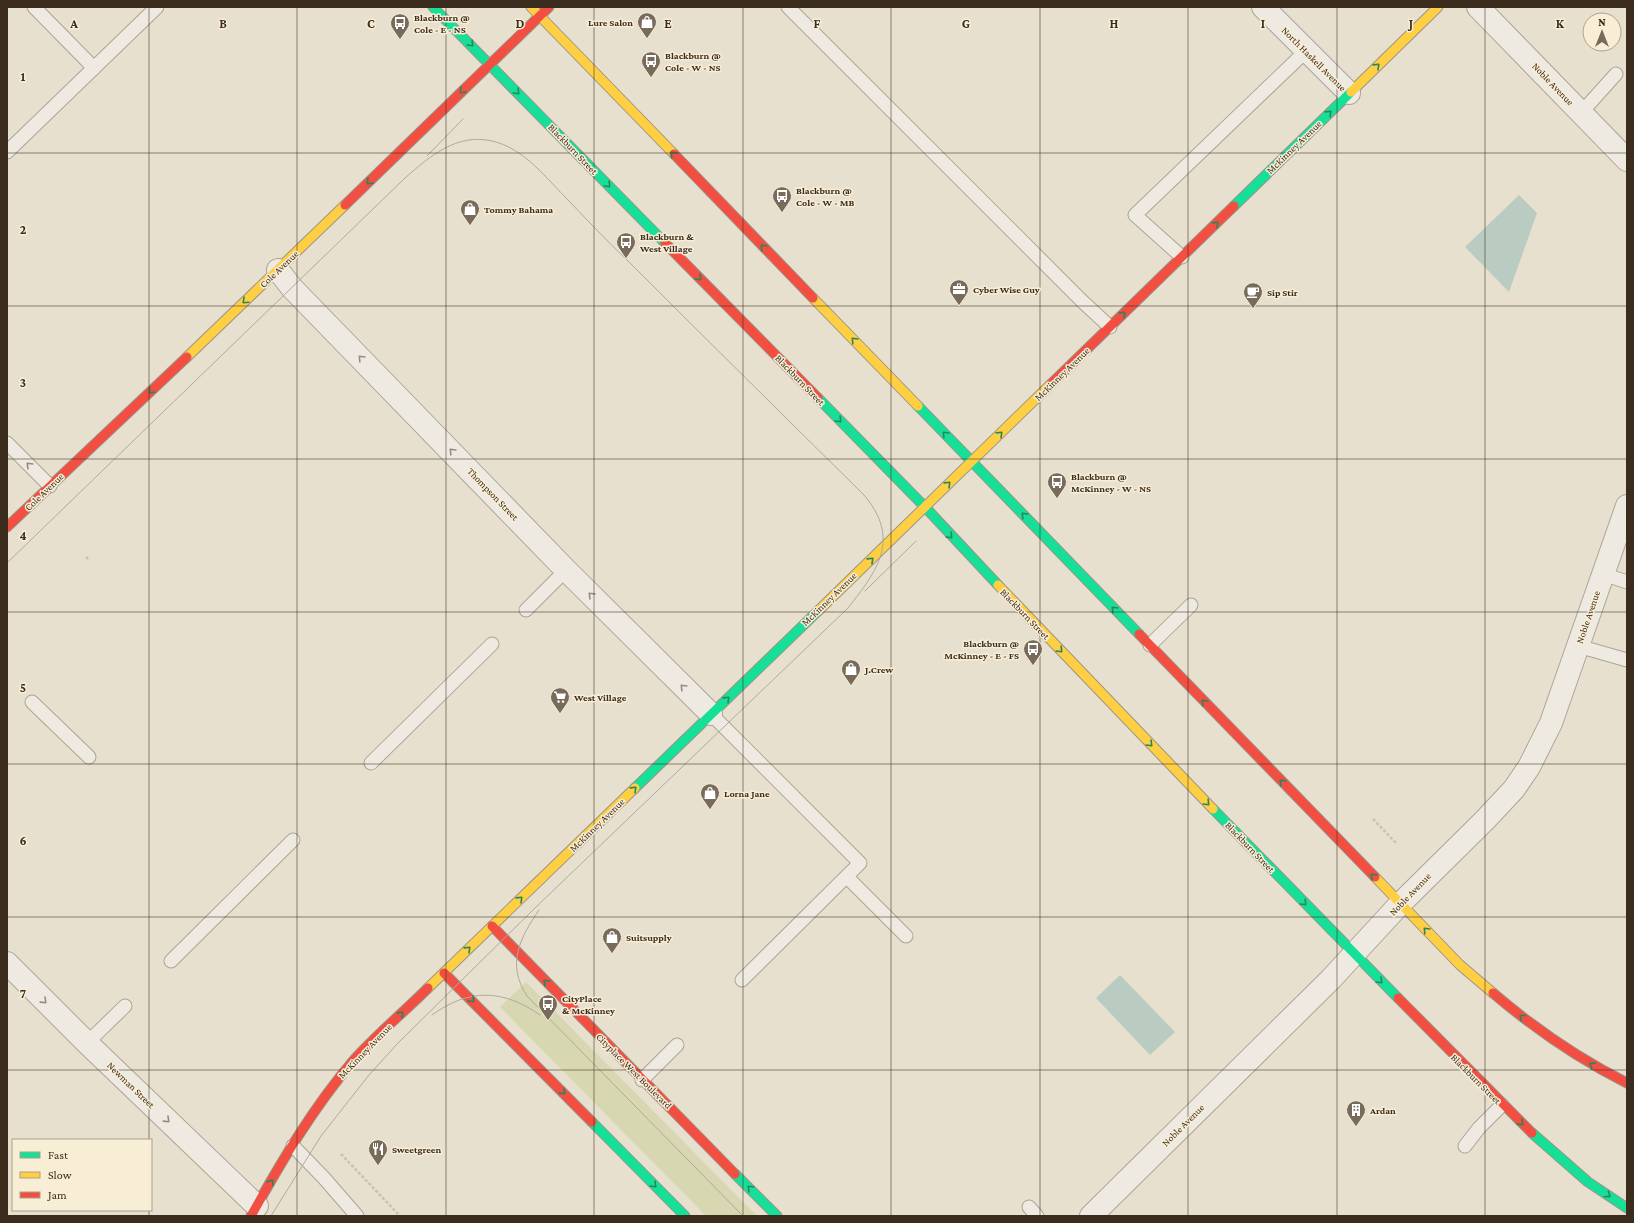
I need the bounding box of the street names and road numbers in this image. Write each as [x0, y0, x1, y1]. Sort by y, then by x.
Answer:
street label: North Haskell Avenue [1280, 25, 1349, 94]
street label: Noble Avenue [1530, 60, 1576, 108]
street label: McKinney Avenue [1264, 118, 1324, 176]
street label: Blackburn Street [546, 121, 600, 177]
street label: Cole Avenue [257, 248, 301, 290]
street label: McKinney Avenue [1032, 345, 1092, 403]
street label: Blackburn Street [773, 352, 827, 408]
street label: Thompson Street [465, 465, 521, 523]
street label: Cole Avenue [22, 471, 66, 513]
street label: McKinney Avenue [799, 570, 859, 628]
street label: Blackburn Street [998, 586, 1052, 642]
street label: Noble Avenue [1574, 589, 1602, 645]
street label: McKinney Avenue [567, 796, 627, 854]
street label: Blackburn Street [1223, 819, 1277, 875]
street label: Noble Avenue [1387, 870, 1433, 918]
street label: McKinney Avenue [336, 1021, 394, 1081]
street label: Cityplace West Boulevard [594, 1031, 674, 1111]
street label: Blackburn Street [1449, 1052, 1504, 1107]
street label: Newman Street [105, 1060, 157, 1111]
street label: Noble Avenue [1160, 1101, 1207, 1148]

